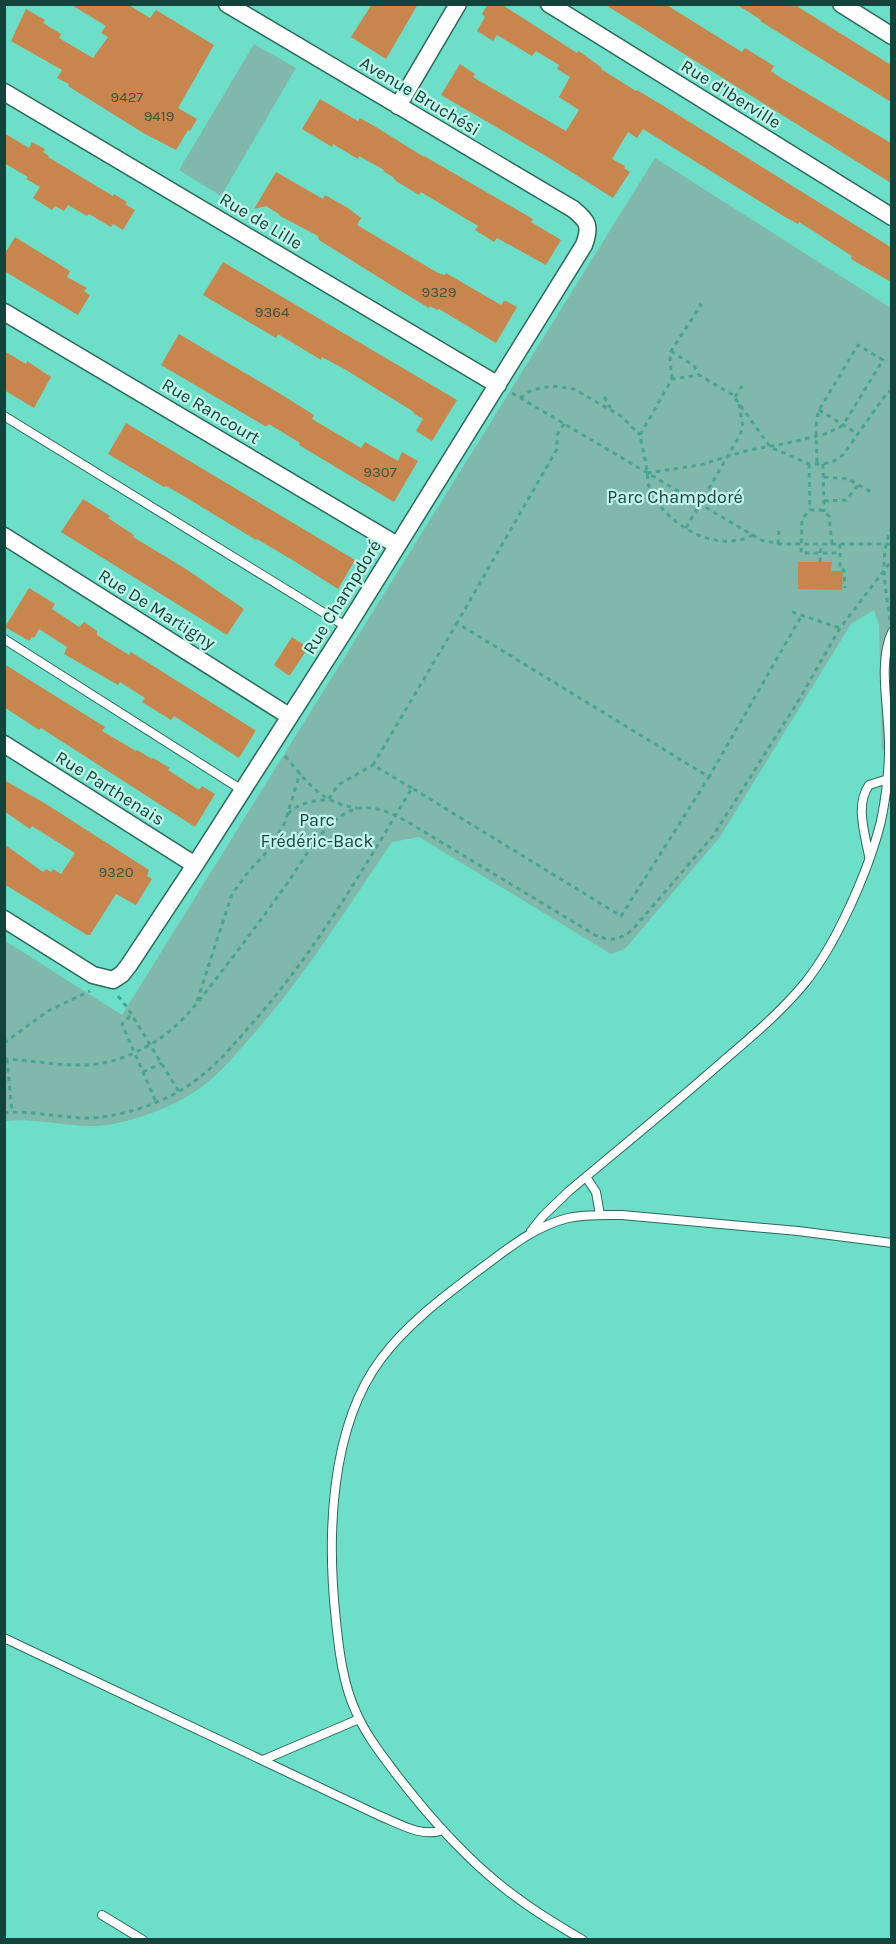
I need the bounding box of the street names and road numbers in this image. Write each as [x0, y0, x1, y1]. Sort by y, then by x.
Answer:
street label: Avenue Bruchési [356, 51, 484, 141]
street label: Rue d'Iberville [677, 55, 785, 133]
street label: Rue de Lille [216, 188, 306, 254]
street label: Rue Rancourt [158, 373, 264, 449]
street label: Rue Champdoré [298, 536, 386, 658]
street label: Rue De Martigny [94, 564, 220, 654]
street label: Rue Parthenais [51, 746, 169, 830]

